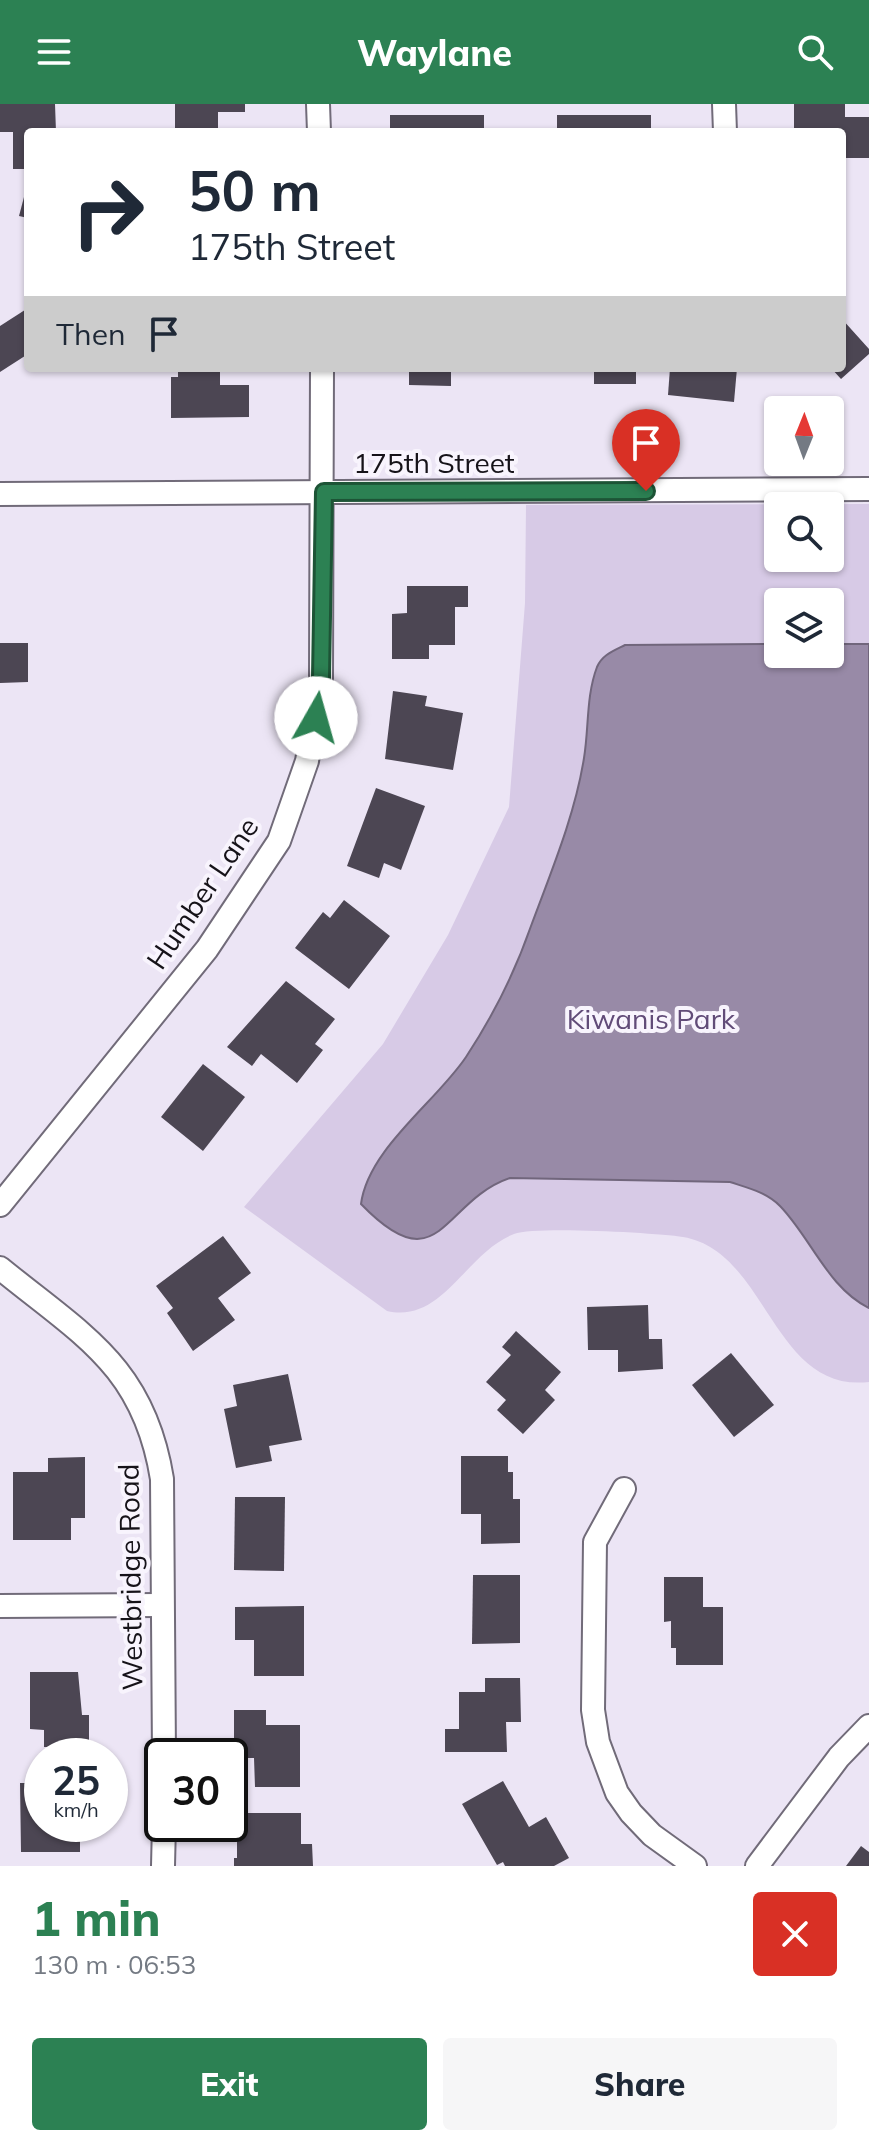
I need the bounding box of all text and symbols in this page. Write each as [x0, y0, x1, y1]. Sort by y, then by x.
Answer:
icon: menu [32, 30, 76, 74]
text: Waylane [357, 30, 512, 75]
icon: search [793, 30, 837, 74]
text: 50 m [188, 155, 321, 225]
icon: right [56, 160, 160, 264]
text: 175th Street [188, 224, 395, 269]
icon: arrive [142, 312, 186, 356]
text: Then [56, 315, 126, 353]
north arrow [764, 396, 844, 476]
map controls [764, 396, 844, 668]
pin [612, 409, 680, 491]
icon: arrive [624, 421, 668, 465]
street label: 175th Street [353, 445, 515, 480]
button: search [764, 492, 844, 572]
button: layers [764, 588, 844, 668]
position arrow [274, 676, 358, 760]
street label: Humber Lane [138, 811, 266, 975]
park label: Kiwanis Park [567, 1001, 736, 1036]
street label: Westbridge Road [111, 1463, 149, 1691]
speed limit sign: 30 [144, 1738, 248, 1842]
text: 25 [52, 1755, 100, 1805]
text: km/h [53, 1797, 99, 1822]
text: 1 min [32, 1888, 161, 1948]
button: close [753, 1892, 837, 1976]
text: 130 m · 06:53 [32, 1948, 196, 1981]
button: Exit [32, 2038, 427, 2130]
button: Share [443, 2038, 837, 2130]

